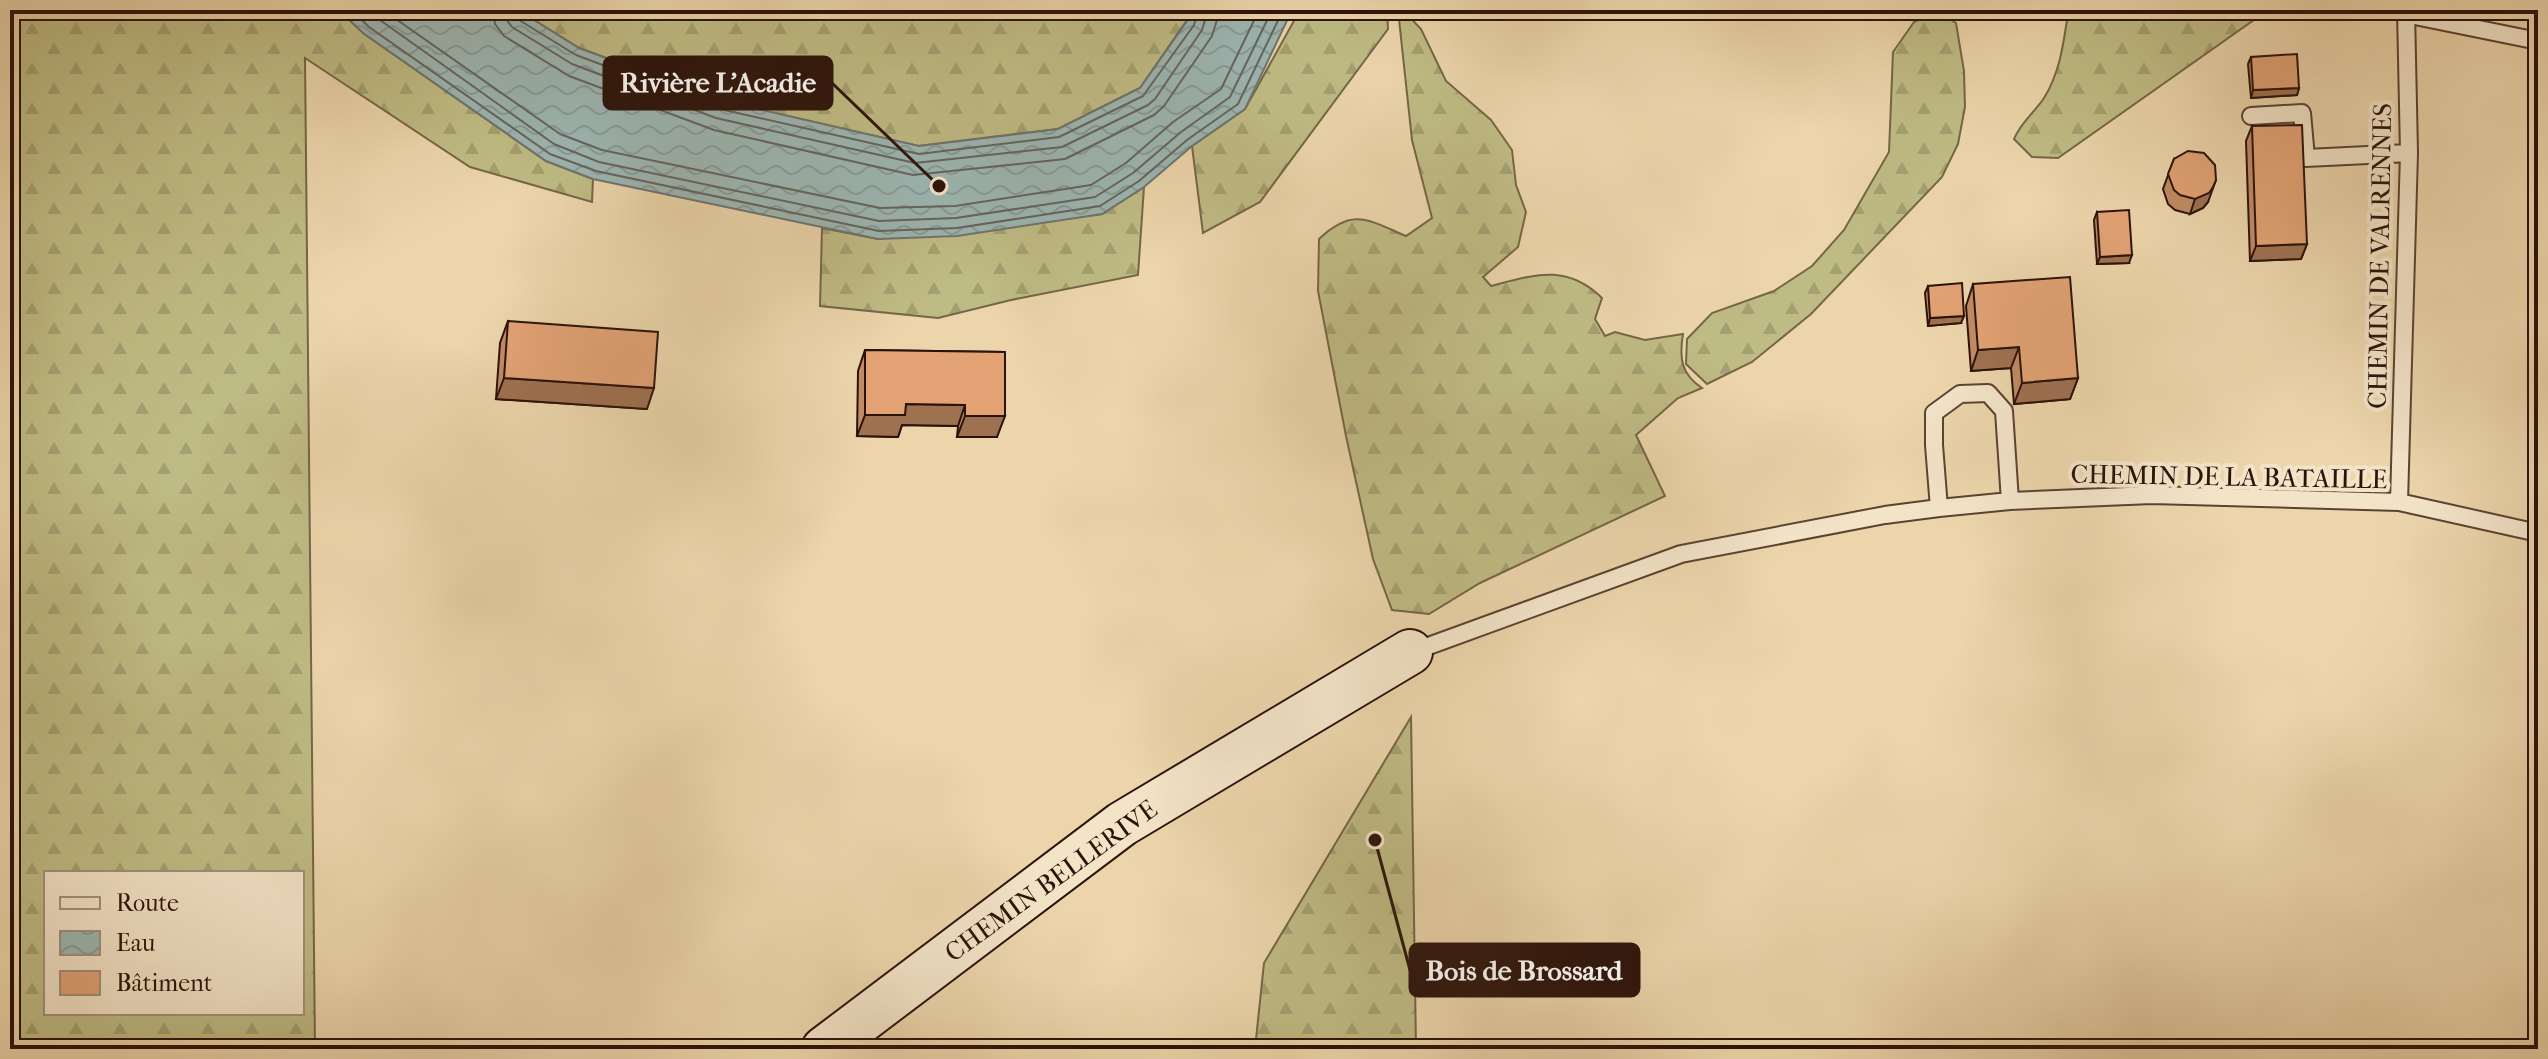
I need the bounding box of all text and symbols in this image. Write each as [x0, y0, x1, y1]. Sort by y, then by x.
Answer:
callout: Rivière L'Acadie [604, 57, 832, 109]
text: Rivière L'Acadie [620, 66, 816, 99]
street label: CHEMIN DE VALRENNES [2362, 103, 2398, 409]
street label: CHEMIN DE LA BATAILLE [2070, 459, 2388, 495]
street label: CHEMIN BELLERIVE [939, 793, 1163, 968]
legend [44, 871, 304, 1015]
text: Route [116, 889, 179, 917]
text: Eau [116, 929, 156, 957]
callout: Bois de Brossard [1410, 944, 1639, 996]
text: Bois de Brossard [1426, 954, 1623, 987]
text: Bâtiment [116, 969, 213, 997]

